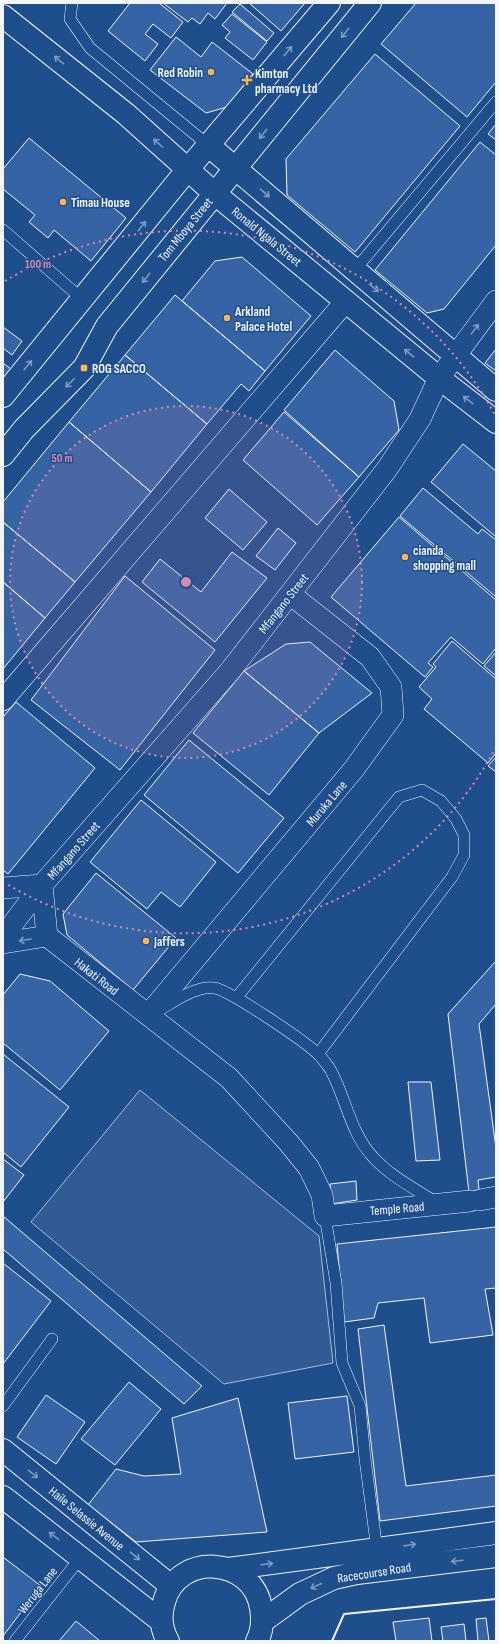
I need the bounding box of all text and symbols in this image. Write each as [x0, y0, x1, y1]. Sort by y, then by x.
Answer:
one-way arrow [341, 28, 350, 39]
one-way arrow [283, 46, 292, 56]
one-way arrow [53, 56, 64, 65]
place label: Red Robin [158, 65, 203, 81]
place label: Kimton pharmacy Ltd [255, 66, 318, 97]
marker: Red Robin [206, 67, 216, 77]
marker: Kimton pharmacy Ltd [242, 75, 252, 85]
one-way arrow [259, 129, 268, 139]
one-way arrow [153, 139, 164, 148]
one-way arrow [260, 188, 270, 197]
street label: Tom Mboya Street [155, 194, 217, 265]
place label: Timau House [71, 195, 130, 211]
marker: Timau House [58, 197, 68, 207]
street label: Ronald Ngala Street [228, 204, 305, 270]
one-way arrow [137, 220, 146, 231]
text: 100 m [25, 257, 51, 272]
one-way arrow [141, 272, 150, 283]
one-way arrow [368, 283, 379, 292]
place label: Arkland Palace Hotel [234, 304, 292, 335]
marker: Arkland Palace Hotel [222, 313, 232, 323]
one-way arrow [471, 323, 480, 334]
one-way arrow [403, 349, 414, 358]
one-way arrow [23, 360, 32, 371]
place label: ROG SACCO [92, 361, 146, 377]
marker: ROG SACCO [79, 363, 89, 373]
one-way arrow [65, 378, 75, 388]
one-way arrow [462, 396, 473, 404]
text: 50 m [52, 451, 72, 466]
place label: cianda shopping mall [413, 543, 476, 574]
marker: cianda shopping mall [400, 552, 410, 562]
street label: Mfangano Street [255, 570, 312, 637]
centre of rings [179, 575, 193, 589]
street label: Muruka Lane [303, 777, 351, 830]
street label: Mfangano Street [44, 818, 104, 883]
place label: Jaffers [153, 934, 185, 950]
one-way arrow [19, 936, 32, 944]
marker: Jaffers [141, 936, 151, 946]
street label: Hakati Road [71, 955, 122, 999]
street label: Temple Road [369, 1199, 425, 1219]
one-way arrow [28, 1470, 39, 1479]
street label: Haile Selassie Avenue [45, 1483, 127, 1554]
one-way arrow [48, 1532, 59, 1540]
one-way arrow [403, 1541, 416, 1549]
one-way arrow [129, 1551, 140, 1560]
one-way arrow [451, 1557, 464, 1564]
street label: Racecourse Road [336, 1559, 412, 1587]
one-way arrow [260, 1560, 273, 1568]
street label: Weruga Lane [14, 1564, 61, 1617]
one-way arrow [311, 1583, 323, 1590]

